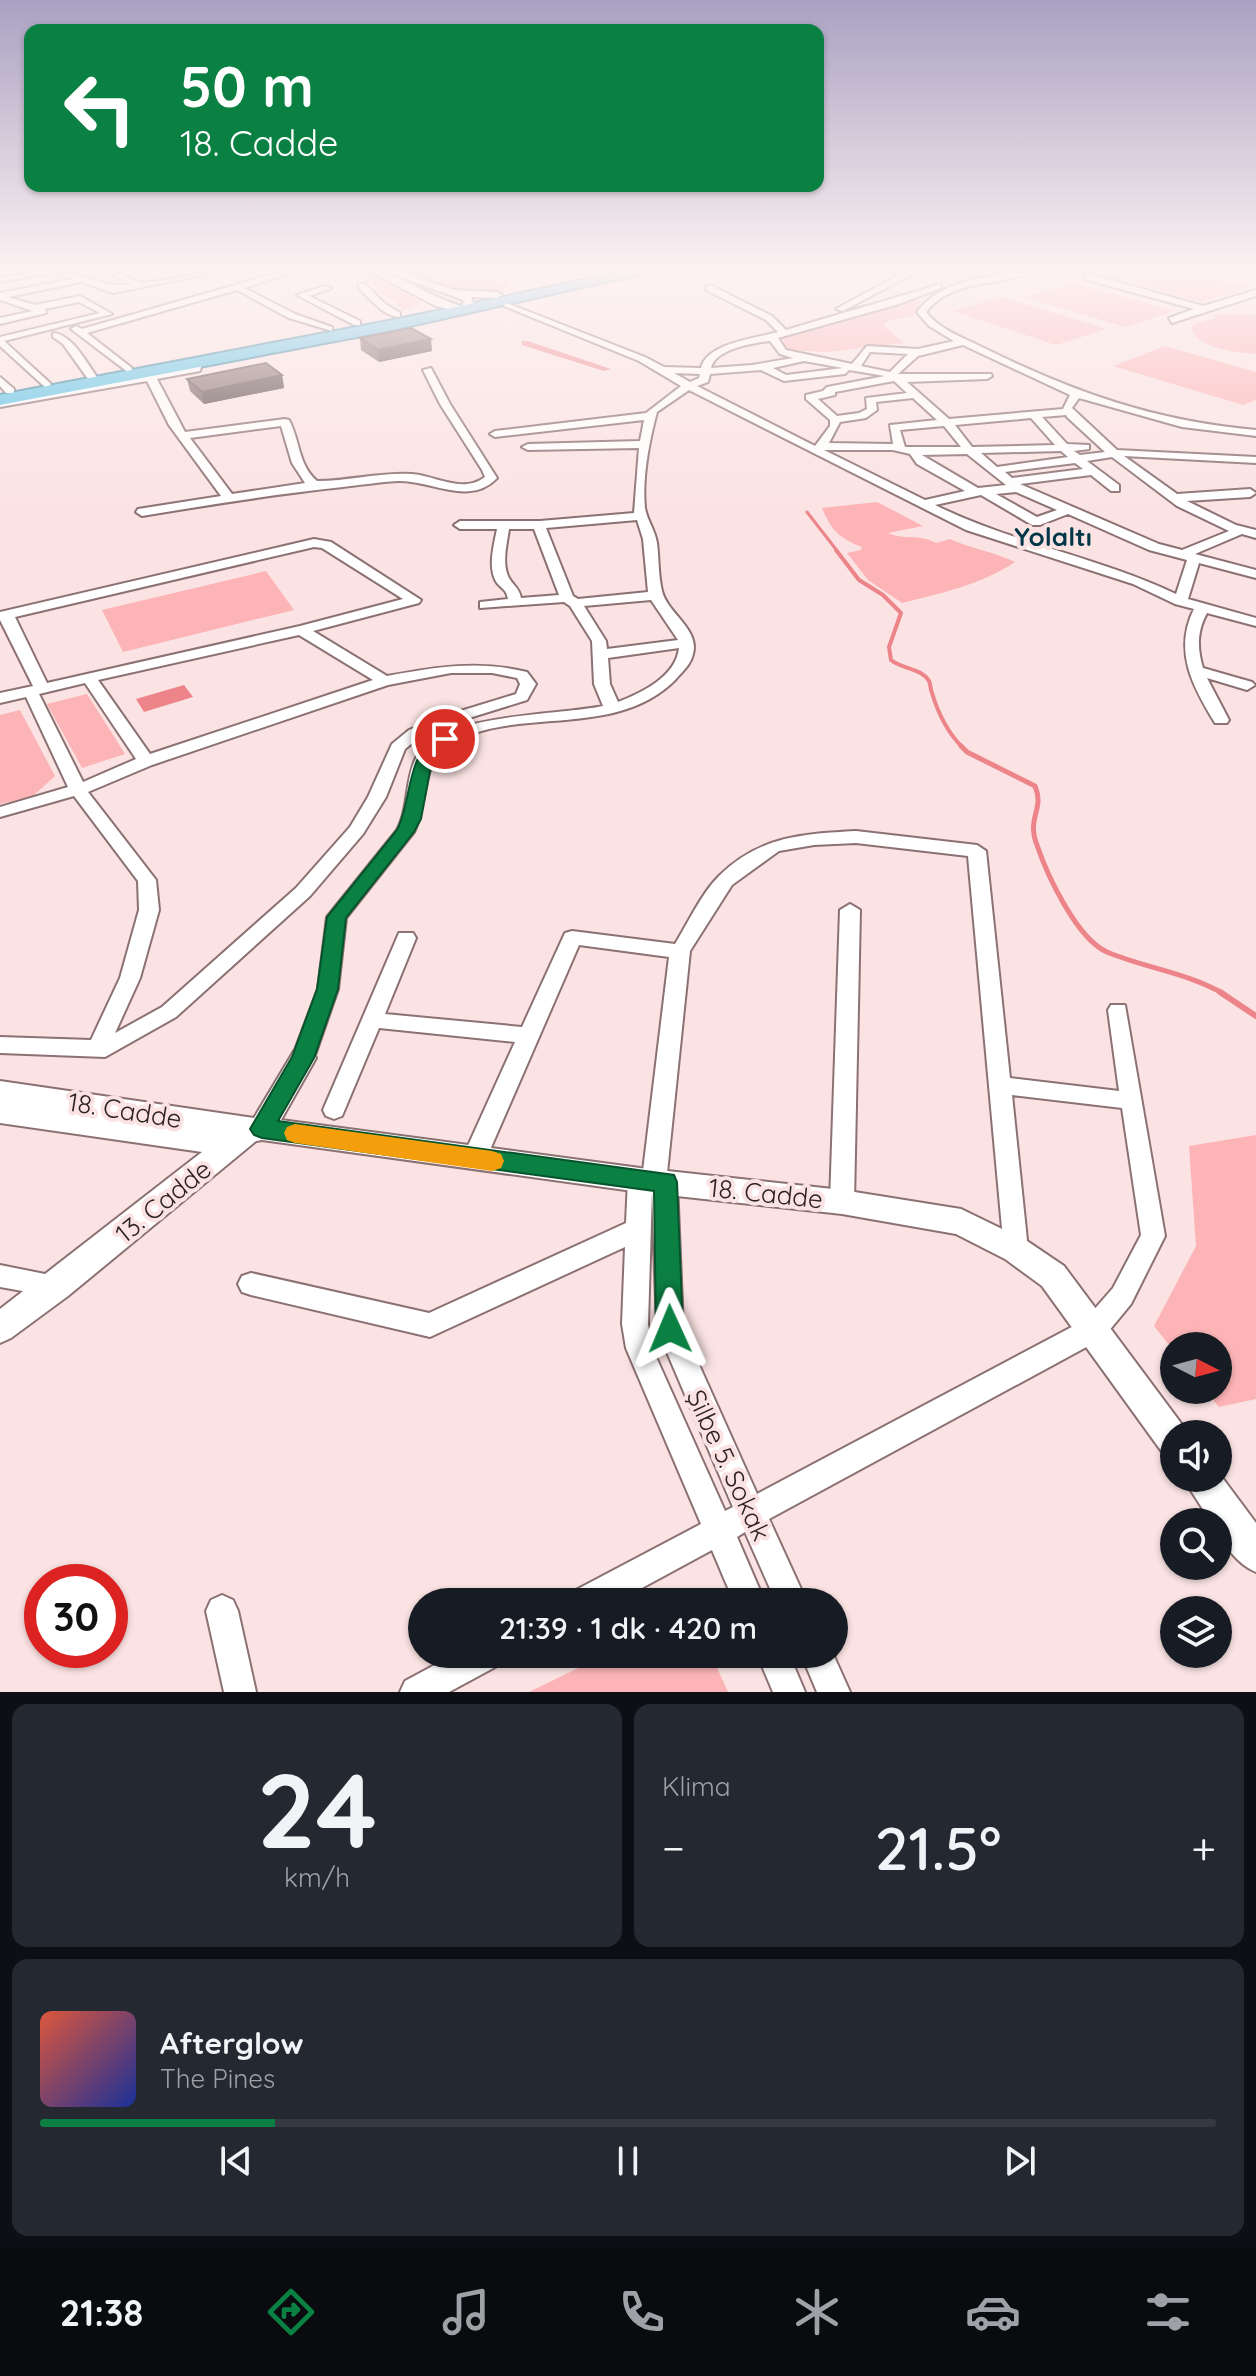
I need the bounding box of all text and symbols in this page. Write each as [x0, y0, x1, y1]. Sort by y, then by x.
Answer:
text: 50 m [180, 51, 314, 121]
icon: left [48, 56, 152, 160]
text: 18. Cadde [180, 120, 338, 165]
district label: Yolaltı [1014, 520, 1092, 553]
pin [411, 705, 479, 773]
icon: arrive [423, 717, 467, 761]
street label: 18. Cadde [66, 1085, 184, 1135]
street label: 13. Cadde [108, 1152, 218, 1250]
street label: 18. Cadde [707, 1171, 825, 1215]
position arrow [628, 1287, 712, 1371]
north arrow [1160, 1332, 1232, 1404]
map controls [1160, 1332, 1232, 1668]
street label: Şilbe 5. Sokak [680, 1384, 778, 1546]
button: sound [1160, 1420, 1232, 1492]
button: search [1160, 1508, 1232, 1580]
speed limit sign: 30 [24, 1564, 128, 1668]
button: layers [1160, 1596, 1232, 1668]
text: 21:39 · 1 dk · 420 m [499, 1609, 757, 1647]
text: 24 [257, 1744, 377, 1874]
text: Klima [662, 1770, 731, 1803]
text: 21.5° [875, 1810, 1001, 1885]
text: − [662, 1820, 685, 1875]
text: + [1191, 1820, 1216, 1875]
text: km/h [284, 1861, 350, 1894]
text: Afterglow [160, 2024, 303, 2062]
text: The Pines [160, 2062, 275, 2095]
icon: previous [214, 2139, 258, 2183]
icon: pause [606, 2139, 650, 2183]
icon: next [998, 2139, 1042, 2183]
icon: directions [263, 2284, 319, 2340]
icon: music [438, 2284, 494, 2340]
icon: phone [614, 2284, 670, 2340]
icon: climate [789, 2284, 845, 2340]
icon: car [965, 2284, 1021, 2340]
icon: filters [1140, 2284, 1196, 2340]
text: 21:38 [60, 2290, 143, 2335]

